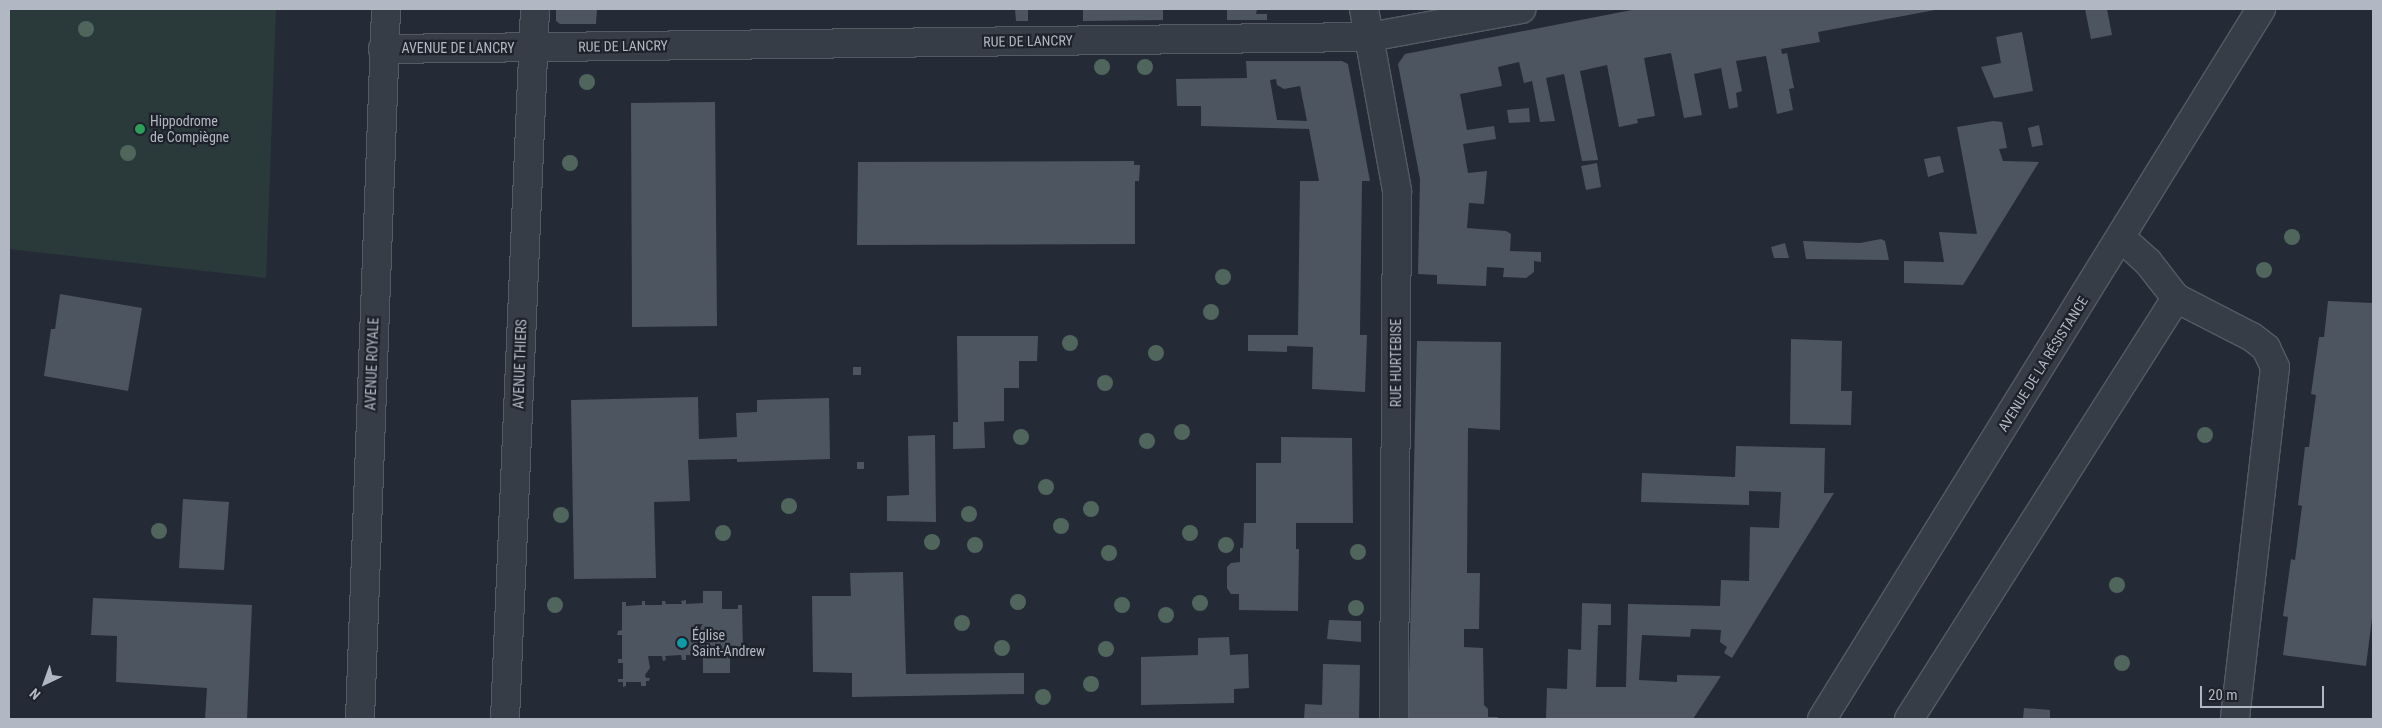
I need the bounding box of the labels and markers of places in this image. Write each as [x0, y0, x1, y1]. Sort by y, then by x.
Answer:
place label: Hippodrome de Compiègne [150, 113, 229, 146]
marker: Hippodrome de Compiègne [134, 123, 146, 135]
place label: Église Saint-Andrew [692, 627, 765, 660]
marker: Église Saint-Andrew [676, 637, 688, 649]

